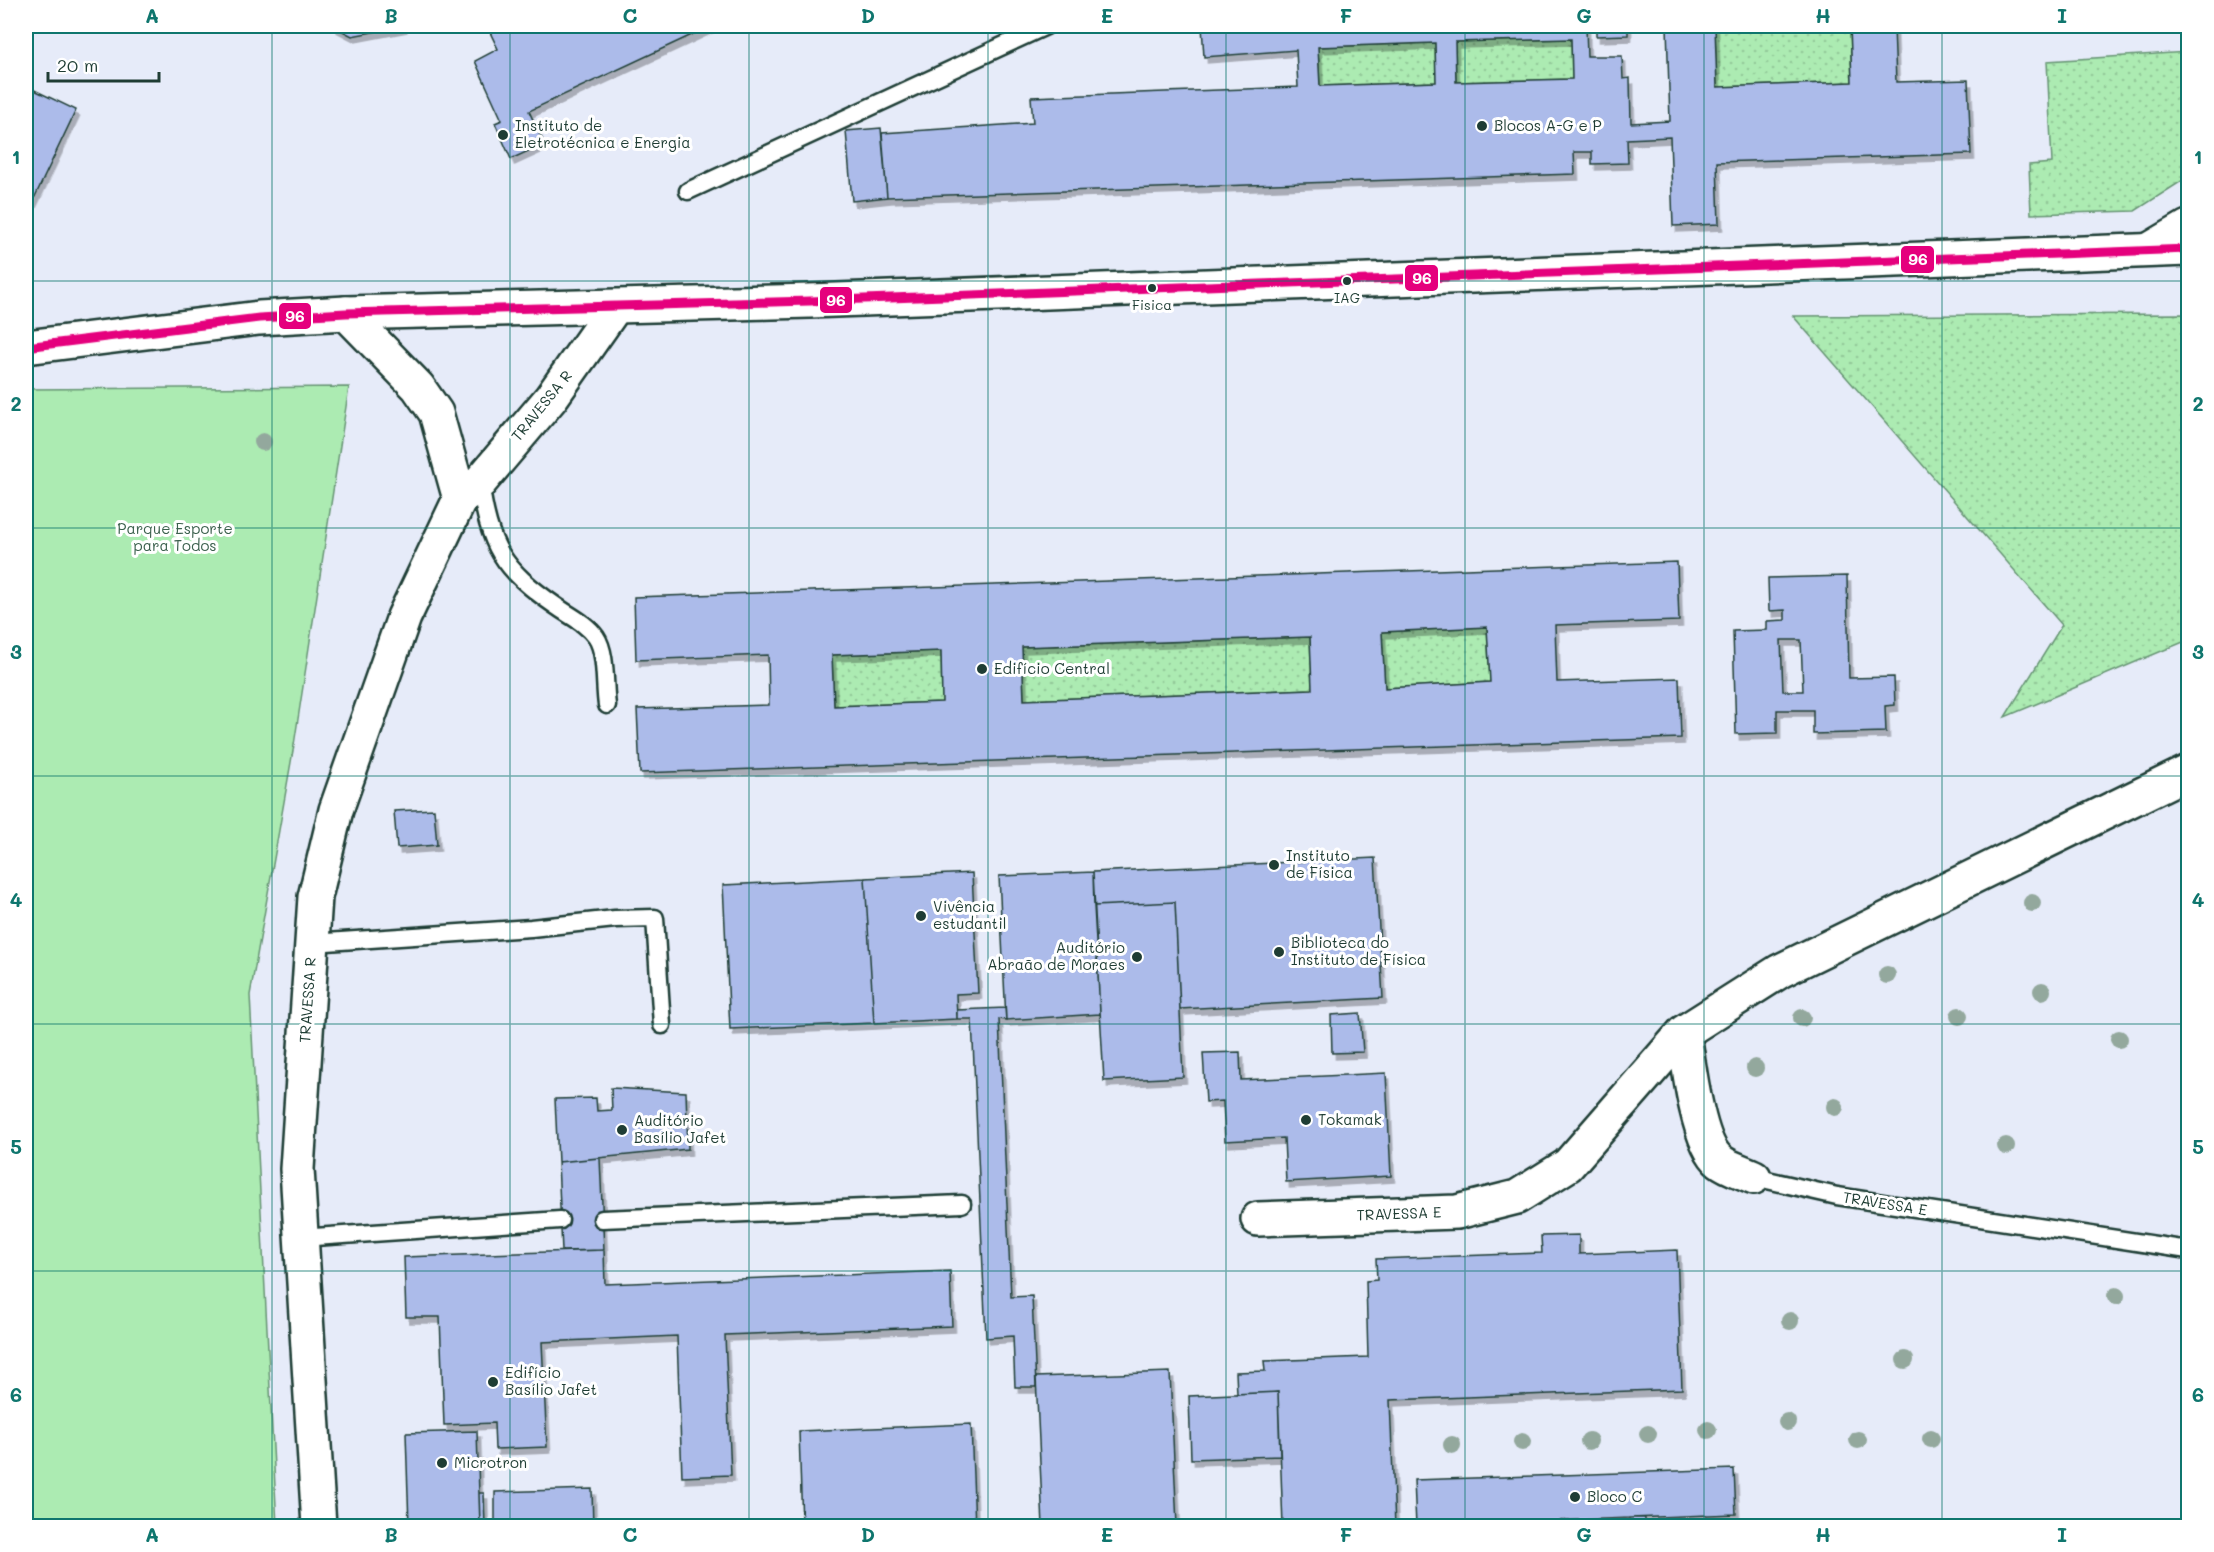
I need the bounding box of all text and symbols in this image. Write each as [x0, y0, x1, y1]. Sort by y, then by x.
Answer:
text: A [145, 2, 159, 28]
text: B [384, 2, 398, 28]
text: C [623, 2, 638, 28]
text: D [861, 2, 875, 28]
text: E [1101, 2, 1113, 28]
text: F [1340, 2, 1353, 28]
text: G [1576, 2, 1592, 28]
text: H [1815, 2, 1831, 28]
text: I [2057, 2, 2067, 28]
scale bar [48, 45, 159, 83]
text: 20 m [57, 53, 98, 77]
place label: Instituto de Eletrotécnica e Energia [515, 115, 691, 152]
place label: Blocos A-G e P [1494, 115, 1602, 135]
marker: Blocos A-G e P [1475, 119, 1489, 133]
marker: Instituto de Eletrotécnica e Energia [496, 128, 510, 142]
text: 1 [12, 143, 20, 169]
text: 1 [2194, 143, 2202, 169]
line badge: 96 [1900, 245, 1935, 274]
text: 96 [1908, 248, 1928, 269]
line badge: 96 [1404, 264, 1439, 292]
text: 96 [1412, 267, 1432, 288]
marker: IAG [1341, 275, 1353, 287]
marker: Fisica [1146, 282, 1158, 294]
line badge: 96 [819, 286, 853, 314]
place label: IAG [1334, 288, 1360, 307]
text: 96 [826, 289, 846, 310]
place label: Fisica [1132, 295, 1172, 314]
line badge: 96 [278, 302, 312, 330]
text: 96 [285, 305, 305, 326]
street label: TRAVESSA R [506, 366, 576, 445]
text: 2 [10, 390, 22, 416]
text: 2 [2192, 390, 2204, 416]
park label: Parque Esporte para Todos [117, 518, 233, 555]
text: 3 [10, 638, 22, 664]
text: 3 [2192, 638, 2204, 664]
place label: Edifício Central [994, 658, 1110, 678]
marker: Edifício Central [975, 662, 989, 676]
place label: Instituto de Física [1286, 845, 1353, 882]
marker: Instituto de Física [1267, 858, 1281, 872]
text: 4 [10, 886, 23, 912]
text: 4 [2192, 886, 2205, 912]
place label: Vivência estudantil [933, 896, 1007, 933]
marker: Vivência estudantil [914, 909, 928, 923]
place label: Biblioteca do Instituto de Física [1291, 932, 1426, 969]
place label: Auditório Abraão de Moraes [987, 937, 1125, 974]
marker: Biblioteca do Instituto de Física [1272, 945, 1286, 959]
marker: Auditório Abraão de Moraes [1130, 950, 1144, 964]
street label: TRAVESSA R [294, 956, 320, 1044]
place label: Tokamak [1318, 1109, 1382, 1129]
place label: Auditório Basílio Jafet [634, 1110, 726, 1147]
marker: Tokamak [1299, 1113, 1313, 1127]
marker: Auditório Basílio Jafet [615, 1123, 629, 1137]
text: 5 [10, 1133, 22, 1159]
text: 5 [2192, 1133, 2204, 1159]
street label: TRAVESSA E [1842, 1186, 1929, 1220]
street label: TRAVESSA E [1356, 1202, 1442, 1224]
place label: Edifício Basílio Jafet [505, 1362, 597, 1399]
marker: Edifício Basílio Jafet [486, 1375, 500, 1389]
text: 6 [10, 1381, 22, 1407]
text: 6 [2192, 1381, 2204, 1407]
place label: Microtron [454, 1452, 527, 1472]
marker: Microtron [435, 1456, 449, 1470]
place label: Bloco C [1587, 1486, 1642, 1506]
marker: Bloco C [1568, 1490, 1582, 1504]
text: A [145, 1521, 159, 1547]
text: B [384, 1521, 398, 1547]
text: C [623, 1521, 638, 1547]
text: D [861, 1521, 875, 1547]
text: E [1101, 1521, 1113, 1547]
text: F [1340, 1521, 1353, 1547]
text: G [1576, 1521, 1592, 1547]
text: H [1815, 1521, 1831, 1547]
text: I [2057, 1521, 2067, 1547]

